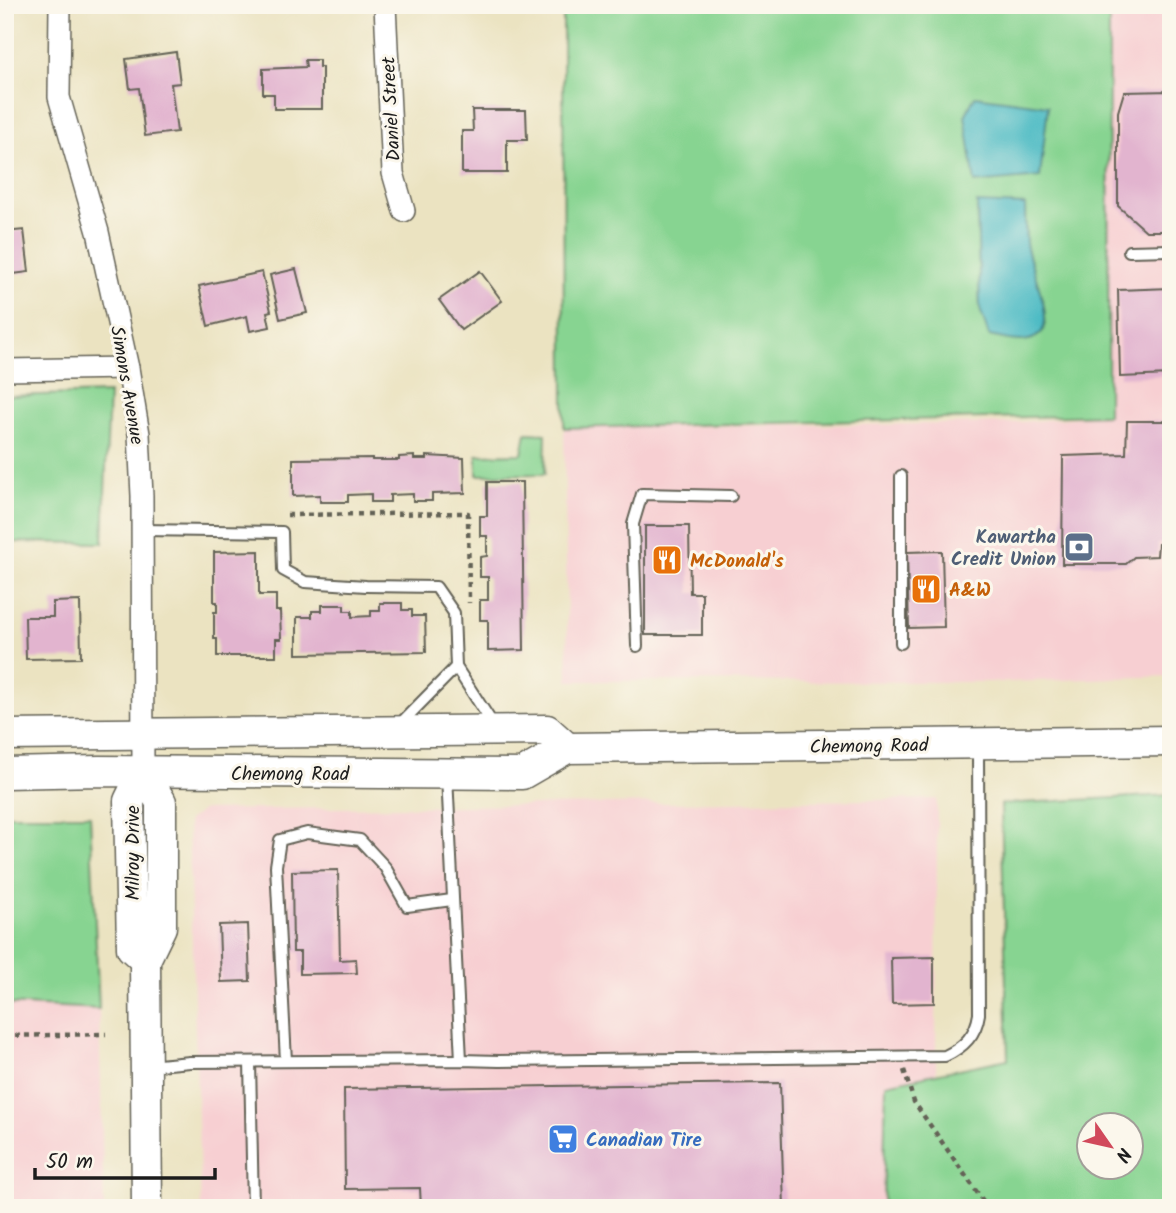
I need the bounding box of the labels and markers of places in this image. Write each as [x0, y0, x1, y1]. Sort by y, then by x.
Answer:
place label: Kawartha Credit Union [951, 523, 1056, 575]
bank icon: Kawartha Credit Union [1062, 530, 1096, 564]
restaurant icon: McDonald's [650, 543, 684, 577]
place label: McDonald's [690, 547, 784, 577]
restaurant icon: A&W [909, 572, 943, 606]
place label: A&W [949, 576, 991, 606]
supermarket icon: Canadian Tire [546, 1122, 580, 1156]
place label: Canadian Tire [586, 1126, 702, 1156]

